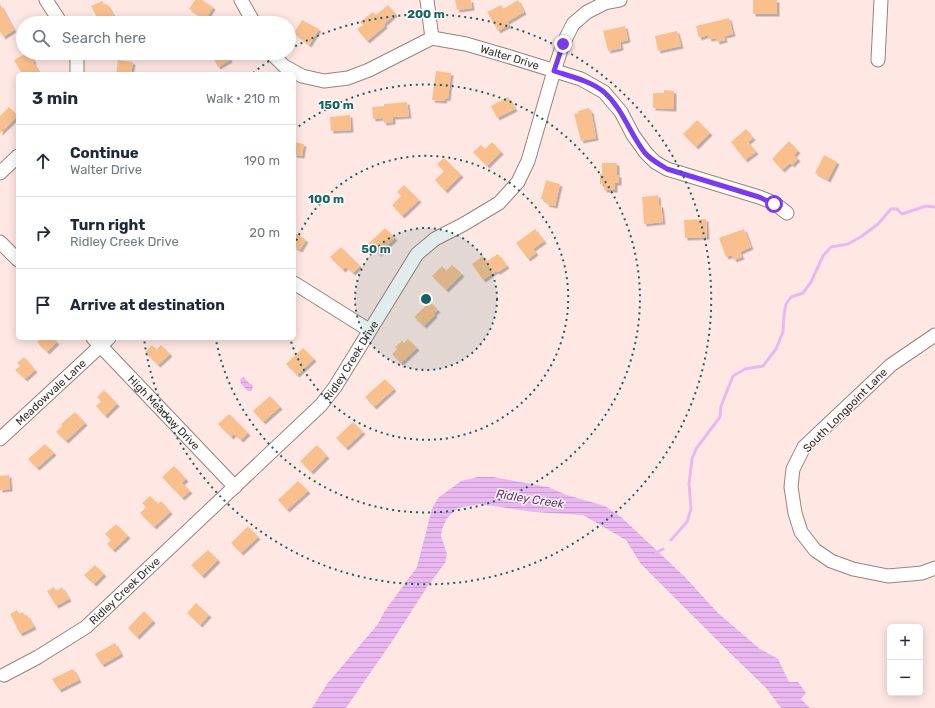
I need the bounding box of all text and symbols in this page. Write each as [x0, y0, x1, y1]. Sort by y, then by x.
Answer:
text: 200 m [407, 7, 445, 21]
search box [16, 16, 296, 60]
icon: search [30, 27, 52, 49]
text: Search here [62, 29, 146, 47]
route end [554, 35, 572, 53]
street label: Walter Drive [479, 42, 541, 73]
text: 3 min [32, 88, 78, 108]
text: Walk · 210 m [206, 91, 280, 106]
text: 150 m [318, 98, 354, 112]
text: Continue [70, 144, 139, 162]
icon: ahead [32, 150, 54, 172]
text: 190 m [244, 153, 280, 168]
text: Walter Drive [70, 162, 142, 177]
text: 100 m [308, 192, 344, 206]
route start [765, 195, 783, 213]
text: Turn right [70, 216, 145, 234]
icon: right [32, 222, 54, 244]
text: 20 m [249, 225, 280, 240]
text: Ridley Creek Drive [70, 234, 179, 249]
text: 50 m [361, 242, 391, 256]
centre of rings [419, 292, 433, 306]
icon: arrive [32, 294, 54, 316]
text: Arrive at destination [70, 296, 225, 314]
street label: Ridley Creek Drive [321, 318, 381, 403]
street label: Meadowvale Lane [13, 357, 89, 428]
street label: South Longpoint Lane [801, 366, 890, 455]
street label: High Meadow Drive [125, 373, 202, 453]
water label: Ridley Creek [495, 487, 566, 511]
street label: Ridley Creek Drive [87, 555, 163, 627]
map controls [887, 624, 923, 696]
button: + [887, 624, 923, 660]
button: − [887, 660, 923, 696]

